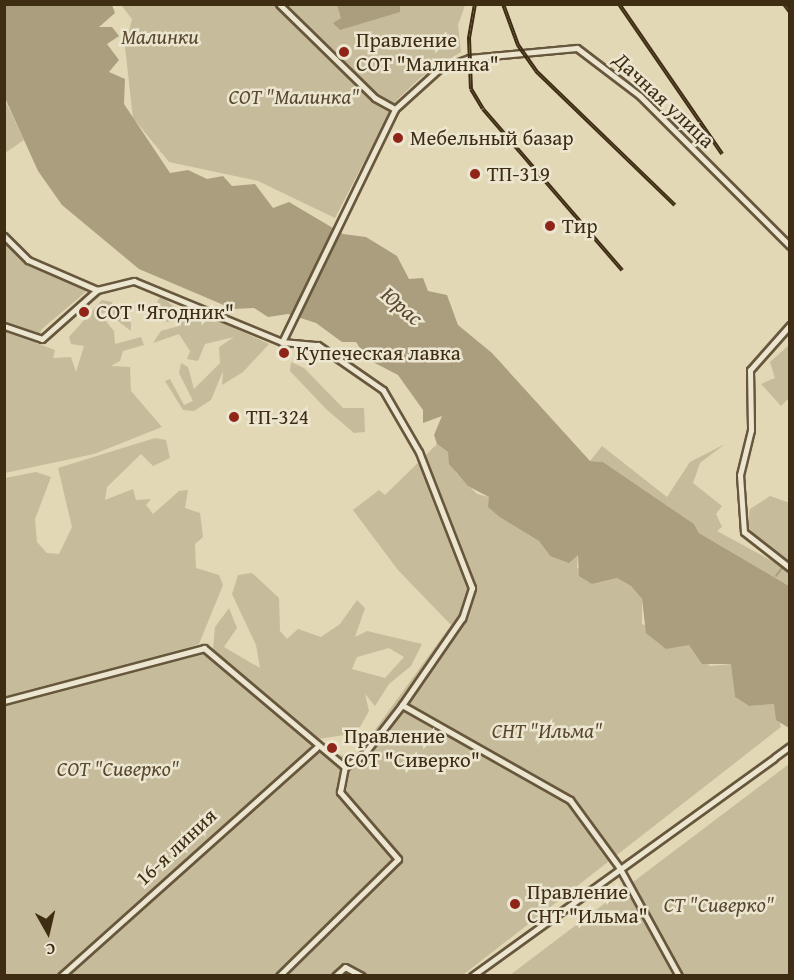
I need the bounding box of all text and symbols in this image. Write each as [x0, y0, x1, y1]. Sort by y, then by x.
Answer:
park label: Малинки [121, 24, 199, 50]
place label: Правление СОТ "Малинка" [356, 27, 499, 77]
marker: Правление СОТ "Малинка" [337, 45, 351, 59]
street label: Дачная улица [608, 47, 720, 153]
park label: СОТ "Малинка" [228, 84, 360, 110]
place label: Мебельный базар [410, 125, 574, 151]
marker: Мебельный базар [391, 131, 405, 145]
place label: ТП-319 [487, 161, 550, 187]
marker: ТП-319 [468, 167, 482, 181]
place label: Тир [562, 213, 598, 239]
marker: Тир [543, 219, 557, 233]
water label: Юрас [376, 281, 428, 331]
place label: СОТ "Ягодник" [96, 299, 234, 325]
marker: СОТ "Ягодник" [77, 305, 91, 319]
place label: Купеческая лавка [296, 340, 461, 366]
marker: Купеческая лавка [277, 346, 291, 360]
place label: ТП-324 [246, 404, 309, 430]
marker: ТП-324 [227, 410, 241, 424]
park label: СНТ "Ильма" [492, 718, 602, 744]
place label: Правление СОТ "Сиверко" [344, 723, 480, 773]
marker: Правление СОТ "Сиверко" [325, 741, 339, 755]
park label: СОТ "Сиверко" [57, 756, 179, 782]
street label: 16-я линия [130, 803, 222, 891]
place label: Правление СНТ "Ильма" [527, 879, 648, 929]
park label: СТ "Сиверко" [664, 892, 774, 918]
marker: Правление СНТ "Ильма" [508, 897, 522, 911]
north arrow [18, 902, 78, 962]
text: С [44, 937, 57, 962]

